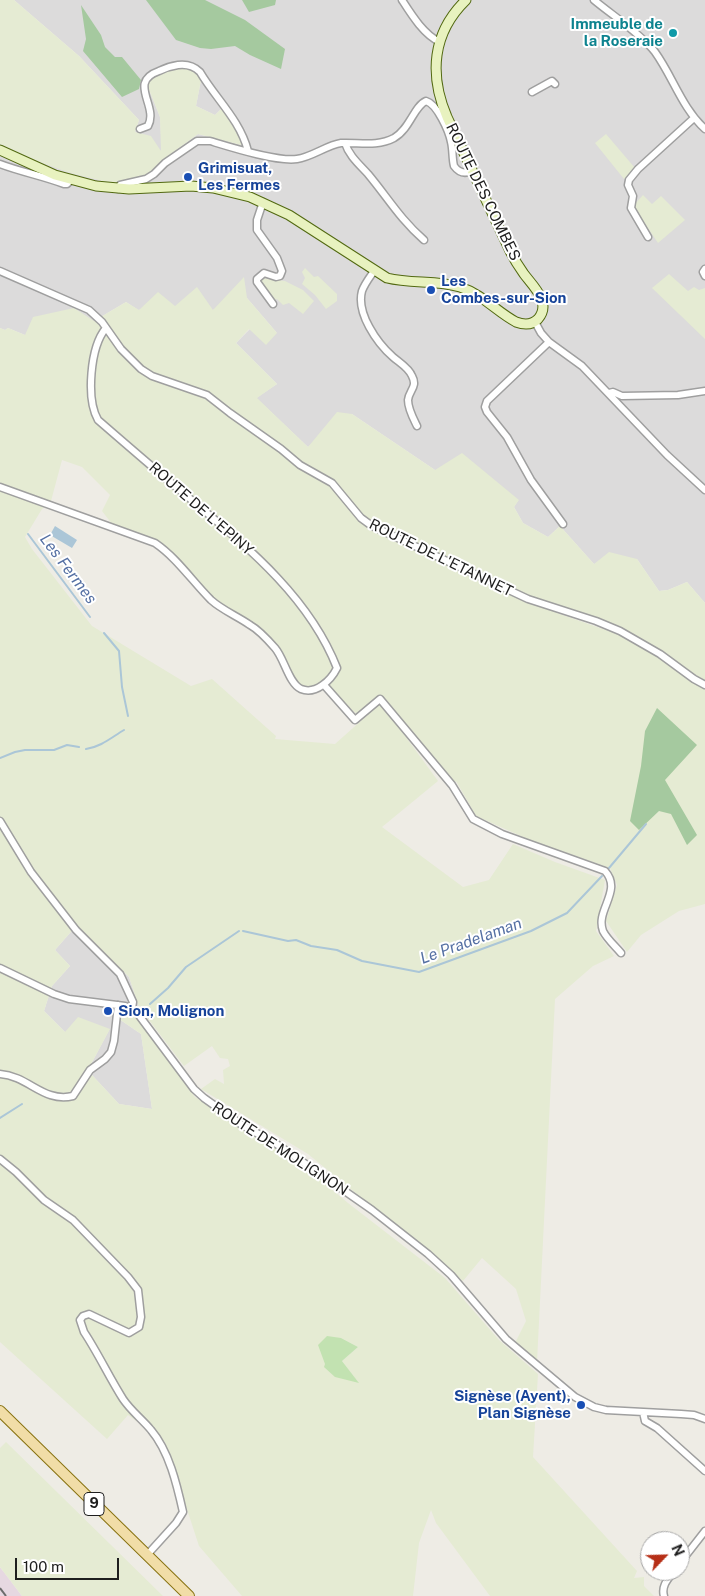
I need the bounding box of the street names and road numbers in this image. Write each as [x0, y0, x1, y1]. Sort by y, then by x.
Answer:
street label: ROUTE DES COMBES [442, 120, 524, 264]
street label: ROUTE DE L'EPINY [145, 459, 257, 559]
street label: ROUTE DE L'ETANNET [366, 515, 516, 601]
street label: ROUTE DE MOLIGNON [209, 1098, 351, 1200]
road number: 9 [84, 1492, 104, 1516]

